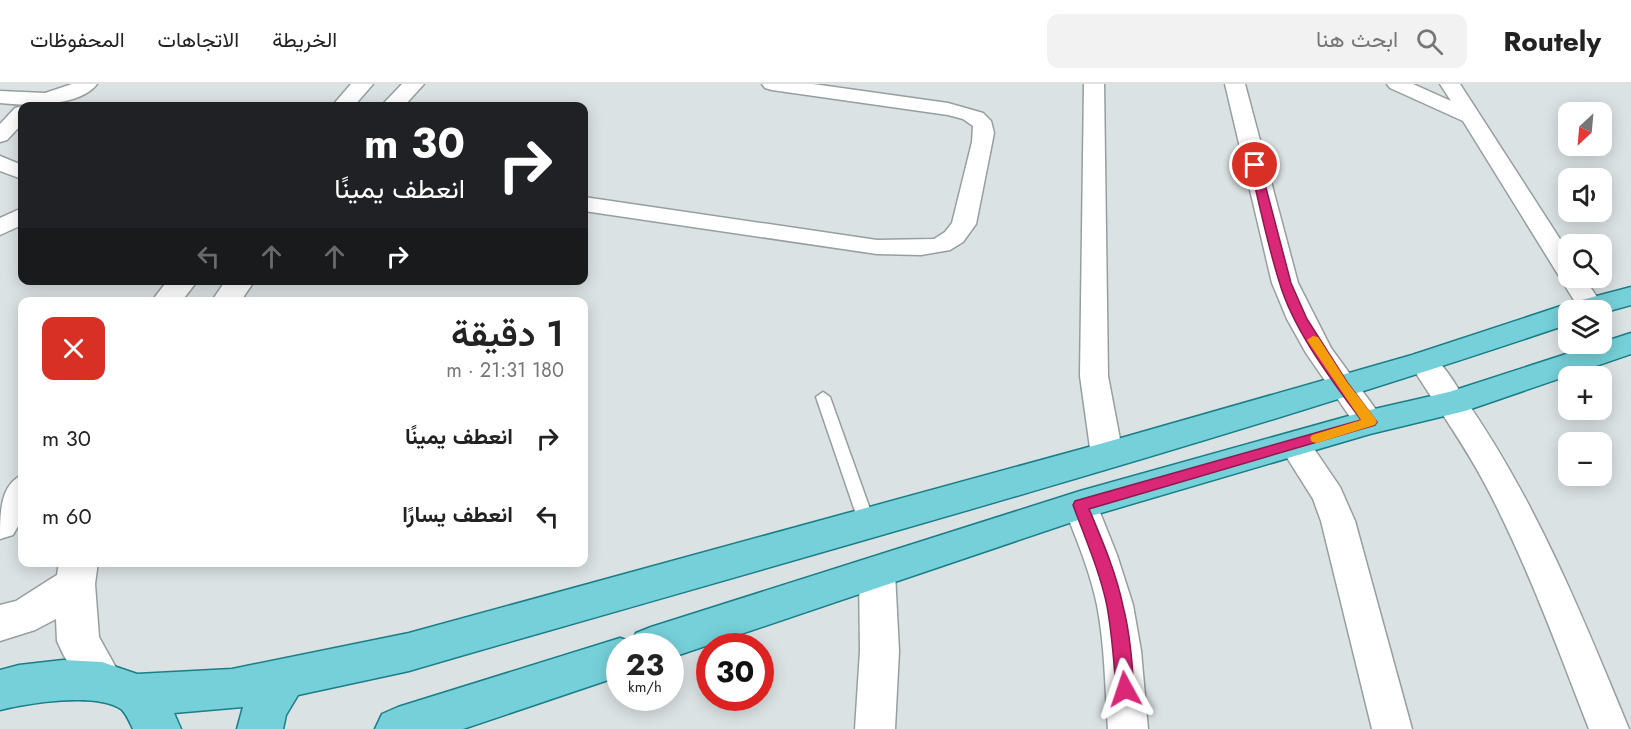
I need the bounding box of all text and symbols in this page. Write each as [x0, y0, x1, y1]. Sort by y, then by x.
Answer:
search box [1047, 14, 1467, 68]
text: Routely [1503, 21, 1601, 62]
text: ابحث هنا [1316, 23, 1398, 55]
text: المحفوظات [30, 25, 125, 55]
text: الاتجاهات [158, 25, 239, 55]
text: الخريطة [272, 25, 337, 55]
icon: search [1413, 25, 1446, 58]
north arrow [1558, 102, 1612, 156]
map controls [1558, 102, 1612, 486]
text: 30 m [364, 113, 465, 174]
icon: right [486, 126, 564, 204]
pin [1229, 139, 1280, 190]
icon: arrive [1238, 148, 1271, 181]
button: sound [1558, 168, 1612, 222]
text: انعطف يمينًا [334, 169, 465, 208]
button: search [1558, 234, 1612, 288]
icon: left [192, 240, 225, 273]
icon: ahead [255, 240, 288, 273]
icon: ahead [318, 240, 351, 273]
icon: right [381, 240, 414, 273]
button: layers [1558, 300, 1612, 354]
text: 1 دقيقة [451, 307, 564, 359]
button: close [42, 317, 105, 380]
text: 180 m · 21:31 [446, 356, 564, 385]
button: + [1558, 366, 1612, 420]
text: انعطف يمينًا [405, 420, 513, 452]
text: 30 m [42, 422, 91, 454]
icon: right [531, 422, 564, 455]
button: − [1558, 432, 1612, 486]
text: انعطف يسارًا [402, 498, 513, 530]
text: 60 m [42, 500, 92, 532]
icon: left [531, 500, 564, 533]
speed limit sign: 30 [696, 633, 774, 711]
text: 23 [626, 643, 664, 686]
position arrow [1093, 657, 1157, 721]
text: km/h [628, 676, 662, 698]

